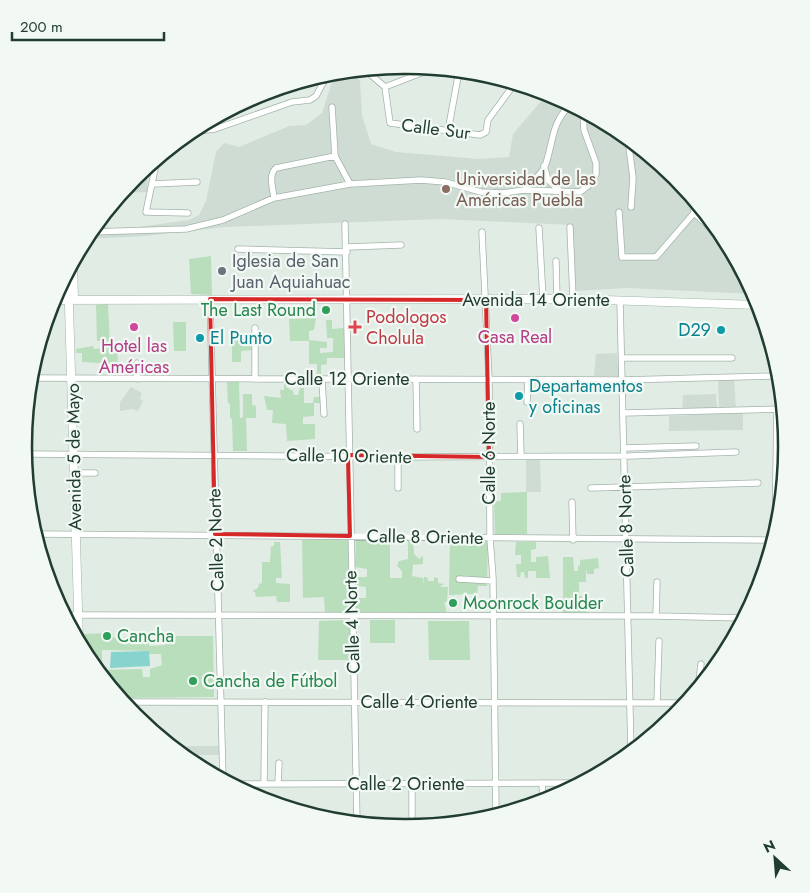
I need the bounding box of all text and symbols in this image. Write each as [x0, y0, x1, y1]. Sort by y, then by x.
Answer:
scale bar [12, 10, 165, 42]
text: 200 m [20, 16, 63, 38]
street label: Calle Sur [400, 112, 473, 146]
place label: Universidad de las Américas Puebla [456, 166, 596, 213]
marker: Universidad de las Américas Puebla [440, 183, 452, 195]
place label: Iglesia de San Juan Aquiahuac [230, 248, 350, 295]
marker: Iglesia de San Juan Aquiahuac [216, 265, 228, 277]
street label: Avenida 14 Oriente [462, 287, 610, 313]
place label: The Last Round [201, 297, 316, 323]
marker: The Last Round [320, 304, 332, 316]
place label: Podologos Cholula [366, 304, 447, 351]
marker: Casa Real [509, 312, 521, 324]
place label: D29 [678, 317, 711, 343]
marker: Podologos Cholula [348, 320, 362, 334]
marker: Hotel las Américas [128, 321, 140, 333]
place label: Casa Real [478, 324, 552, 350]
marker: D29 [715, 324, 727, 336]
place label: El Punto [210, 325, 272, 351]
marker: El Punto [194, 332, 206, 344]
place label: Hotel las Américas [99, 333, 169, 380]
street label: Calle 12 Oriente [284, 366, 410, 392]
place label: Departamentos y oficinas [529, 373, 643, 420]
street label: Avenida 5 de Mayo [60, 383, 88, 531]
marker: Departamentos y oficinas [513, 390, 525, 402]
street label: Calle 6 Norte [476, 401, 502, 505]
street label: Calle 10 Oriente [286, 442, 412, 470]
street label: Calle 8 Norte [611, 474, 641, 578]
street label: Calle 2 Norte [201, 488, 231, 592]
street label: Calle 8 Oriente [367, 523, 483, 551]
street label: Calle 4 Norte [337, 570, 367, 674]
place label: Moonrock Boulder [463, 590, 604, 616]
marker: Moonrock Boulder [447, 597, 459, 609]
place label: Cancha [117, 623, 174, 649]
marker: Cancha [101, 630, 113, 642]
place label: Cancha de Fútbol [203, 668, 337, 694]
marker: Cancha de Fútbol [187, 675, 199, 687]
street label: Calle 4 Oriente [360, 689, 478, 715]
street label: Calle 2 Oriente [348, 771, 464, 797]
north arrow [750, 833, 800, 883]
text: N [760, 835, 779, 858]

